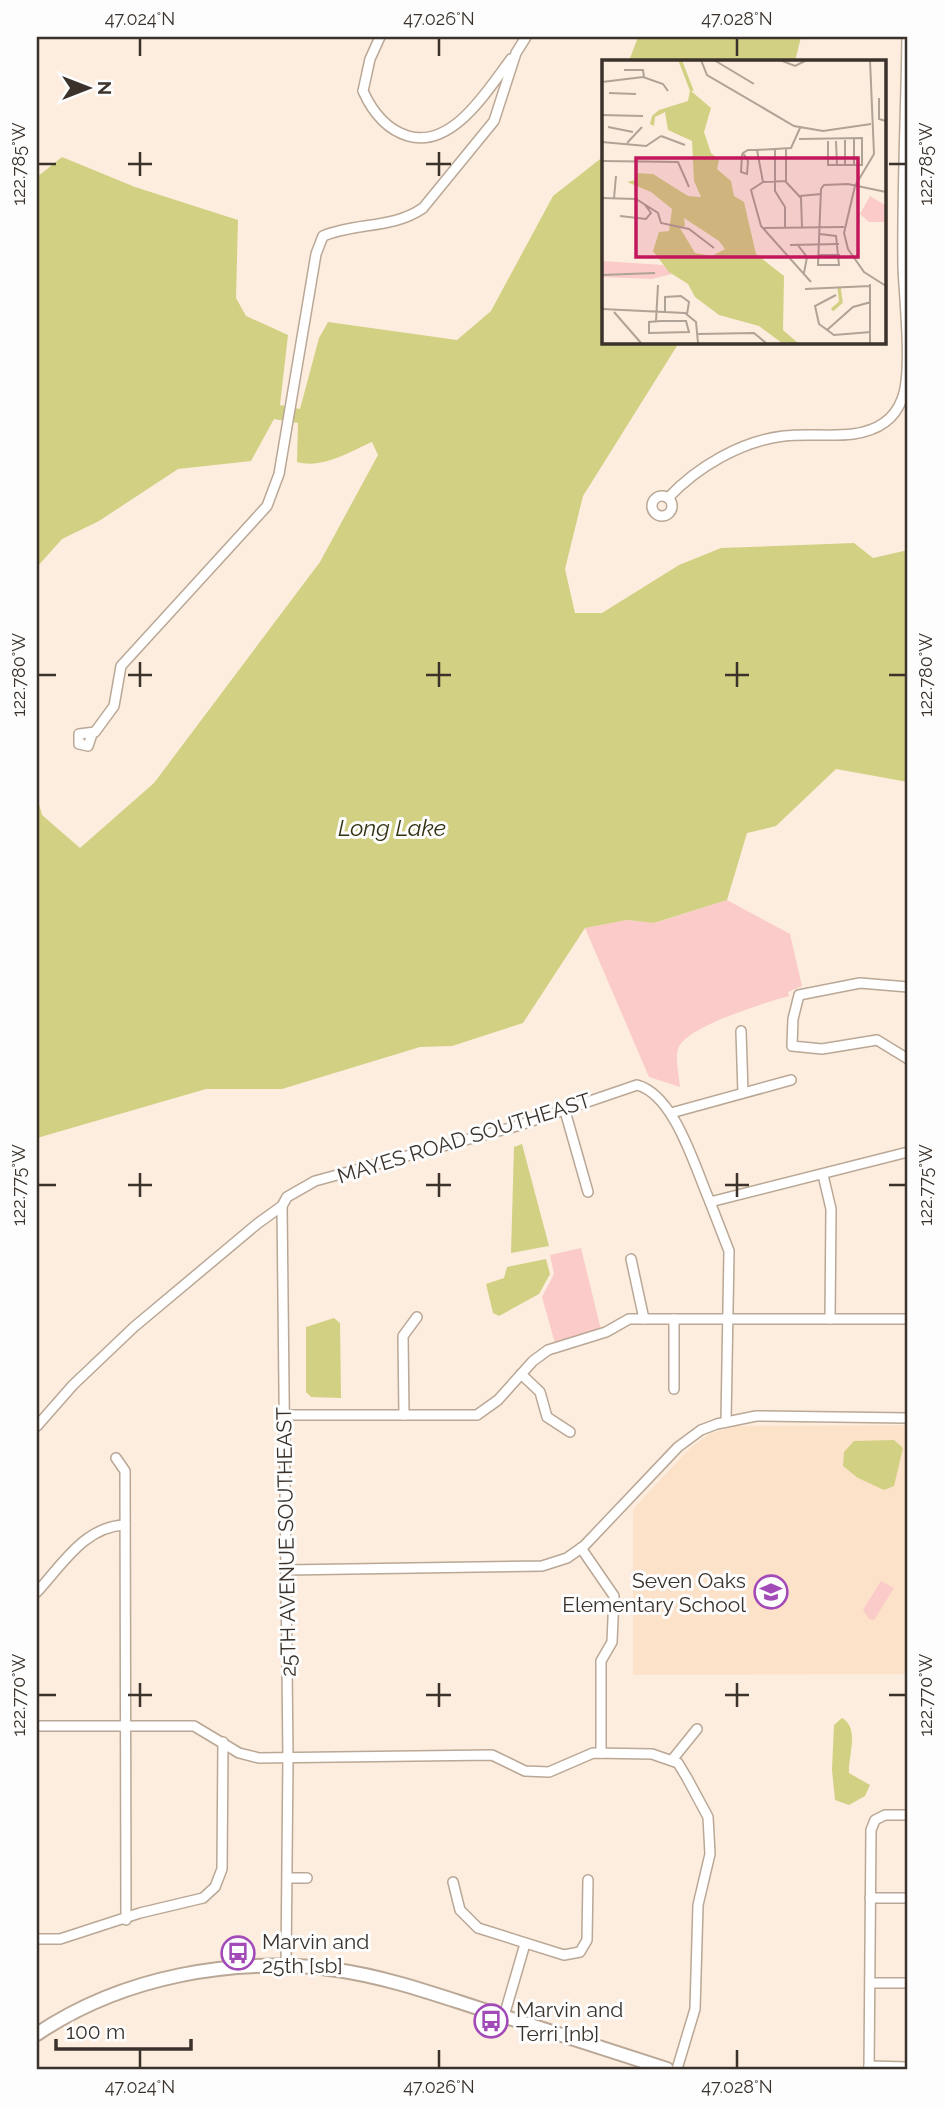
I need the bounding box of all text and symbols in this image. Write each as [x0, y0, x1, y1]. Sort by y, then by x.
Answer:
text: 47.024°N [105, 8, 175, 29]
text: 47.026°N [403, 8, 475, 29]
text: 47.028°N [701, 8, 773, 29]
north arrow [52, 52, 122, 122]
inset map [602, 60, 886, 343]
text: N [94, 81, 116, 95]
text: 122.785°W [8, 122, 29, 206]
text: 122.785°W [915, 122, 936, 206]
text: 122.780°W [8, 633, 29, 717]
text: 122.780°W [915, 633, 936, 717]
water label: Long Lake [338, 814, 446, 841]
street label: MAYES ROAD SOUTHEAST [334, 1087, 594, 1189]
text: 122.775°W [8, 1144, 29, 1226]
text: 122.775°W [915, 1144, 936, 1226]
street label: 25TH AVENUE SOUTHEAST [271, 1407, 301, 1677]
place label: Seven Oaks Elementary School [562, 1568, 746, 1617]
school or university icon: Seven Oaks Elementary School [752, 1573, 790, 1611]
text: 122.770°W [8, 1653, 29, 1736]
text: 122.770°W [915, 1653, 936, 1736]
place label: Marvin and 25th [sb] [262, 1929, 369, 1978]
bus stop icon: Marvin and 25th [sb] [219, 1934, 257, 1972]
place label: Marvin and Terri [nb] [516, 1997, 623, 2046]
bus stop icon: Marvin and Terri [nb] [472, 2002, 510, 2040]
scale bar [56, 2008, 191, 2052]
text: 100 m [66, 2019, 125, 2044]
text: 47.024°N [105, 2076, 175, 2097]
text: 47.026°N [403, 2076, 475, 2097]
text: 47.028°N [701, 2076, 773, 2097]

